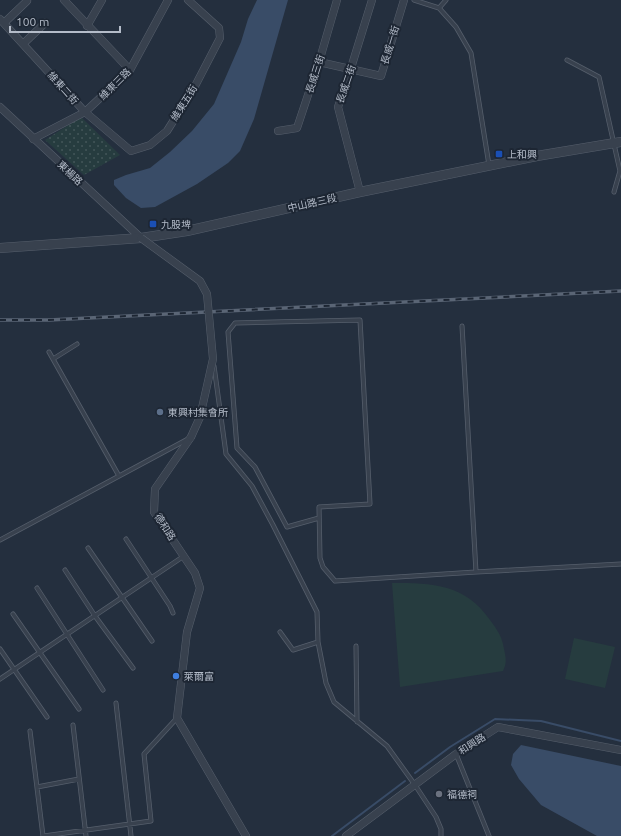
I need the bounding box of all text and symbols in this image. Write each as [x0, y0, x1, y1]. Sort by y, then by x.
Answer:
scale bar [10, 8, 120, 34]
text: 100 m [16, 15, 49, 28]
street label: 長威一街 [379, 24, 401, 66]
street label: 長威三街 [304, 53, 326, 95]
street label: 長威二街 [334, 63, 358, 105]
street label: 維東三路 [97, 66, 133, 102]
street label: 維東二街 [46, 69, 80, 107]
street label: 維東五街 [169, 83, 199, 123]
marker: 上和興 [494, 149, 504, 159]
place label: 上和興 [507, 149, 537, 160]
street label: 東楊路 [55, 159, 85, 187]
street label: 中山路三段 [286, 192, 338, 214]
marker: 九股埤 [148, 219, 158, 229]
place label: 九股埤 [161, 219, 191, 230]
marker: 東興村集會所 [155, 407, 165, 417]
place label: 東興村集會所 [168, 407, 228, 418]
street label: 德和路 [152, 511, 178, 543]
marker: 萊爾富 [171, 671, 181, 681]
place label: 萊爾富 [184, 671, 214, 682]
street label: 和興路 [456, 731, 488, 757]
marker: 福德祠 [434, 789, 444, 799]
place label: 福德祠 [447, 789, 477, 800]

